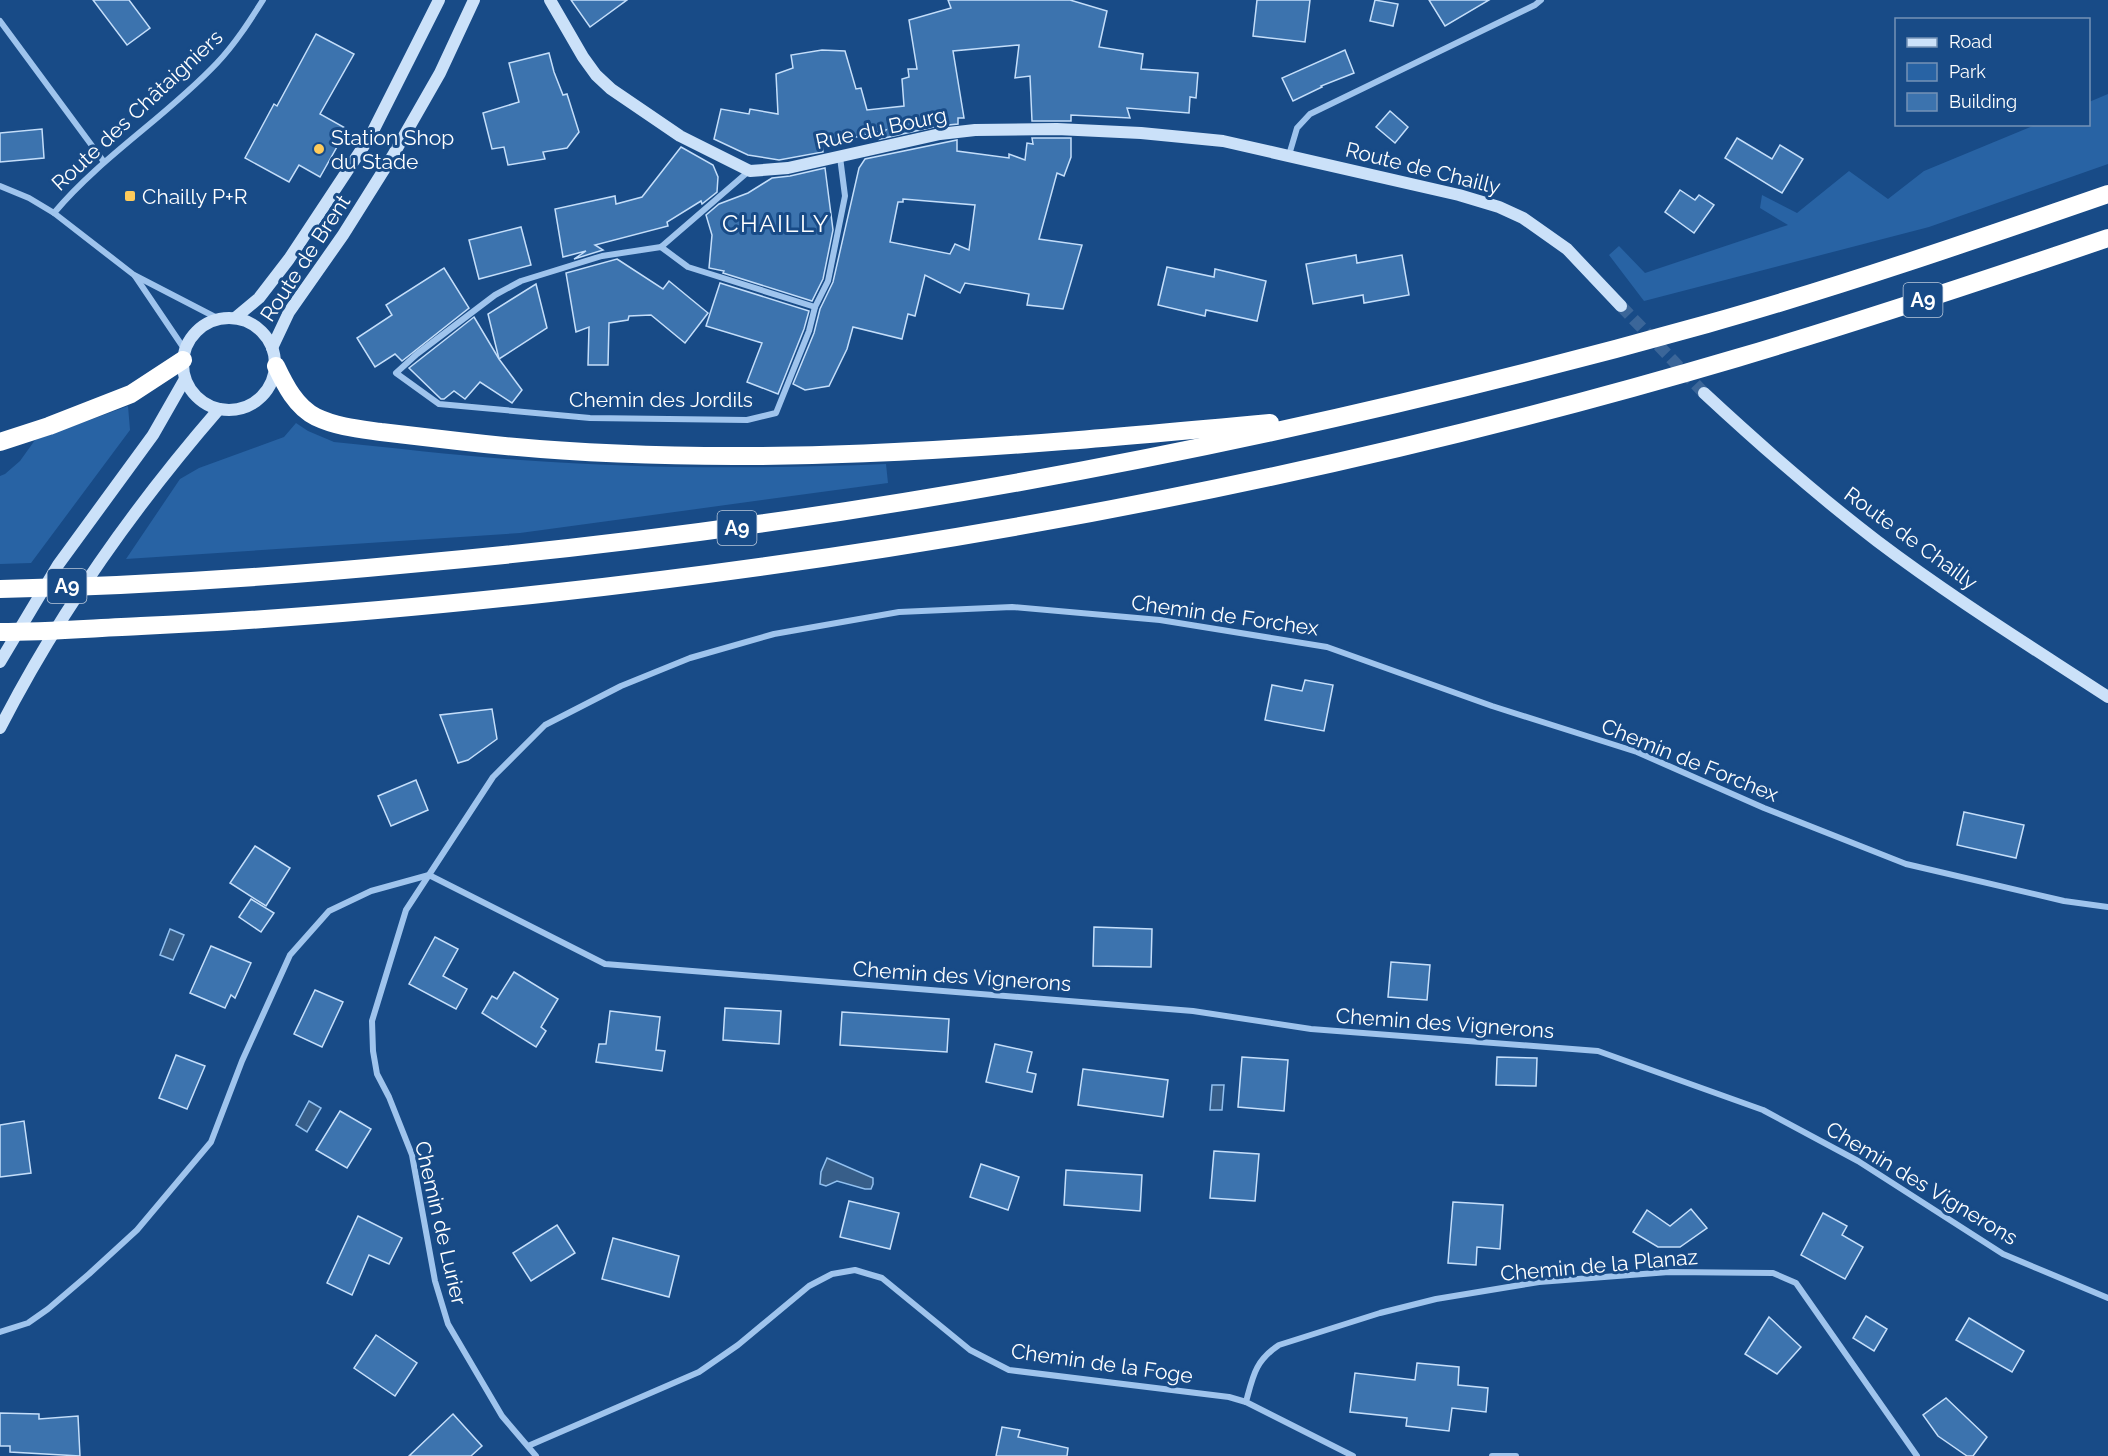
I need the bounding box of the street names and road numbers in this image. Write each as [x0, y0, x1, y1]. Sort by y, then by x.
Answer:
street label: Route des Châtaigniers [46, 24, 228, 196]
street label: Rue du Bourg [813, 102, 949, 154]
street label: Route de Chailly [1343, 137, 1503, 199]
street label: Route de Brent [255, 190, 355, 326]
road number: A9 [1904, 283, 1942, 317]
street label: Chemin des Jordils [569, 387, 753, 412]
street label: Route de Chailly [1839, 481, 1983, 595]
road number: A9 [718, 511, 756, 545]
road number: A9 [48, 569, 86, 603]
street label: Chemin de Forchex [1130, 589, 1321, 641]
street label: Chemin de Forchex [1598, 713, 1783, 807]
street label: Chemin des Vignerons [852, 956, 1072, 996]
street label: Chemin des Vignerons [1335, 1003, 1555, 1043]
street label: Chemin des Vignerons [1822, 1116, 2022, 1250]
street label: Chemin de Lurier [410, 1139, 472, 1308]
street label: Chemin de la Planaz [1499, 1244, 1699, 1286]
street label: Chemin de la Foge [1010, 1338, 1194, 1388]

